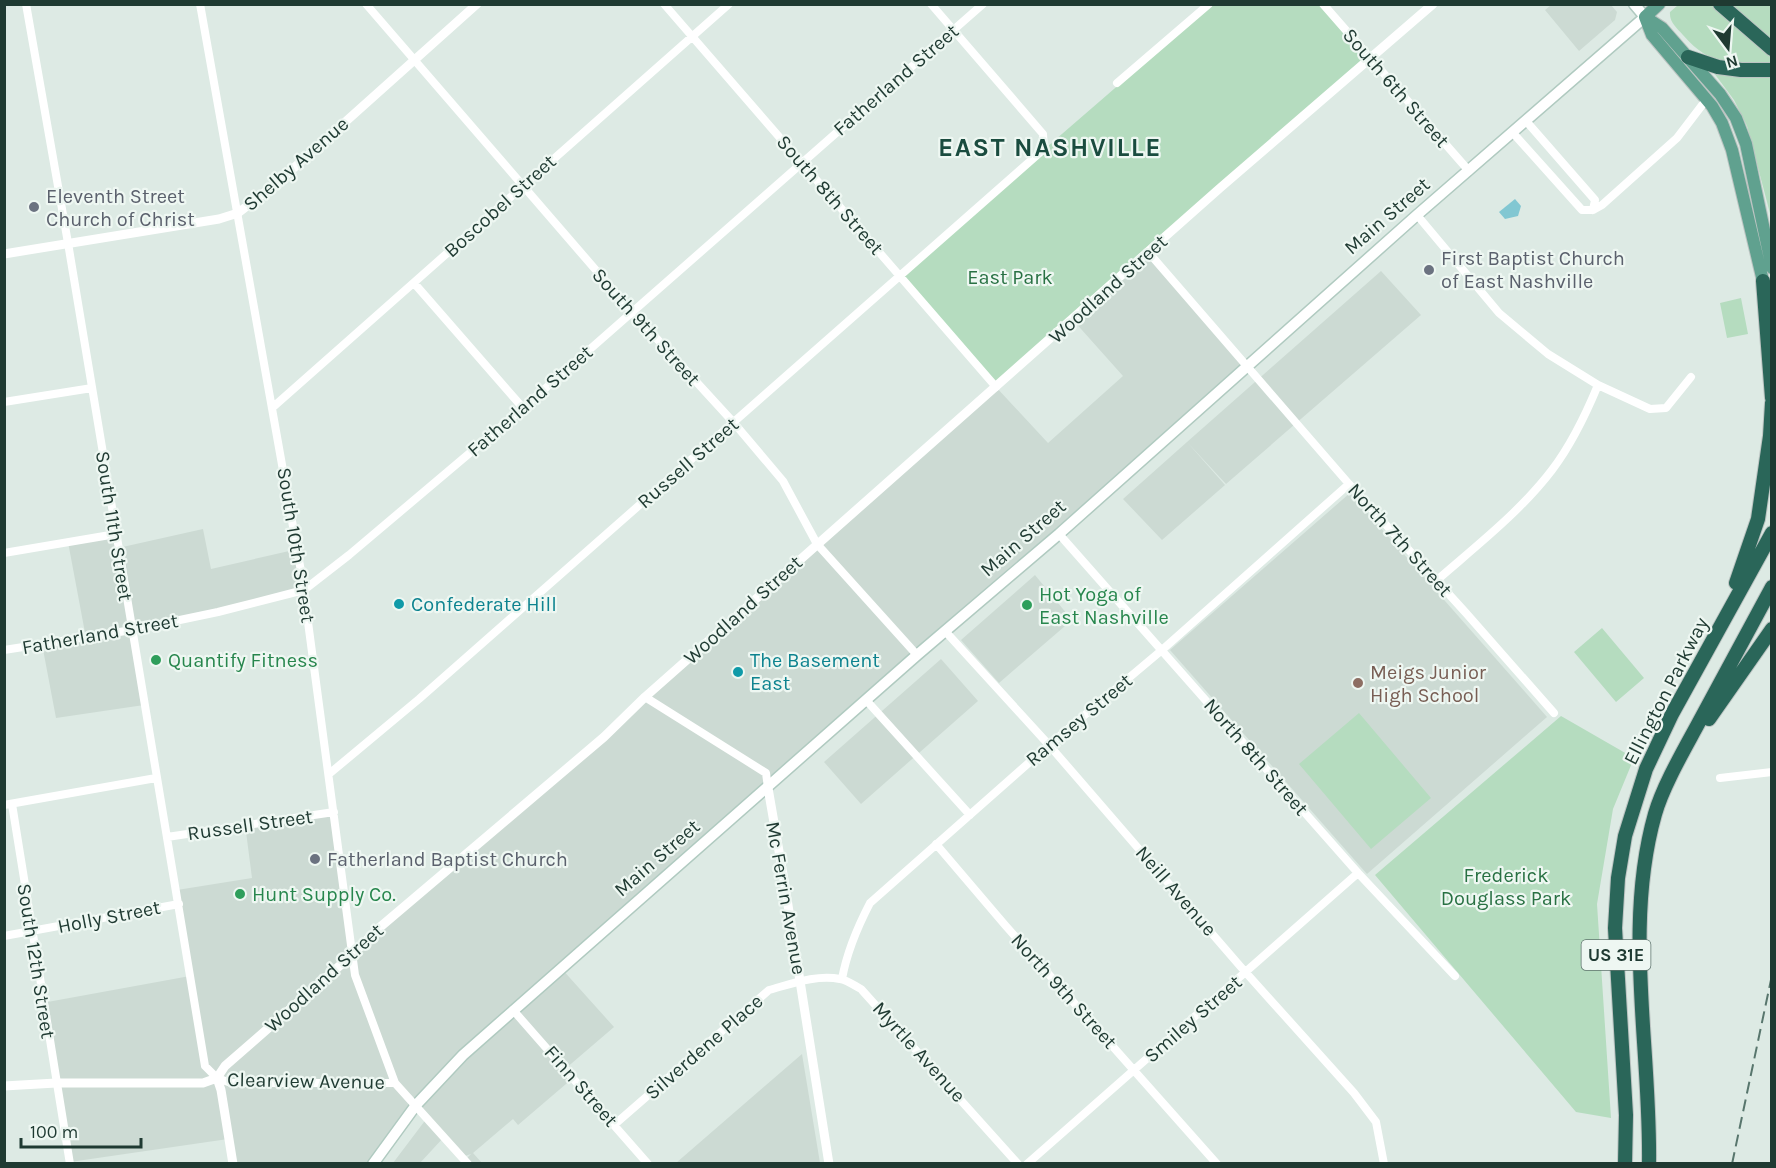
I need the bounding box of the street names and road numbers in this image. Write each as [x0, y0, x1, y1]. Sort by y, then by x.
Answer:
street label: Fatherland Street [829, 19, 964, 141]
street label: South 6th Street [1338, 24, 1454, 153]
street label: Shelby Avenue [239, 112, 353, 216]
street label: South 8th Street [772, 130, 889, 260]
street label: Boscobel Street [439, 149, 561, 262]
street label: Main Street [1340, 172, 1435, 259]
street label: Woodland Street [1044, 230, 1172, 348]
street label: South 9th Street [587, 263, 705, 391]
street label: Fatherland Street [463, 340, 598, 462]
street label: Russell Street [633, 413, 744, 513]
street label: South 11th Street [91, 449, 137, 603]
street label: South 10th Street [272, 466, 320, 625]
street label: North 7th Street [1343, 478, 1457, 602]
street label: Main Street [976, 494, 1071, 581]
street label: Woodland Street [679, 551, 807, 669]
street label: Fatherland Street [20, 609, 180, 659]
street label: Ellington Parkway [1619, 613, 1713, 769]
street label: Ramsey Street [1021, 669, 1137, 771]
street label: North 8th Street [1199, 694, 1313, 821]
street label: Russell Street [186, 805, 315, 845]
street label: Main Street [610, 814, 705, 901]
street label: Mc Ferrin Avenue [761, 820, 811, 976]
street label: Neill Avenue [1131, 841, 1221, 941]
street label: South 12th Street [12, 882, 60, 1041]
street label: Holly Street [56, 896, 163, 938]
street label: Woodland Street [260, 919, 388, 1037]
street label: North 9th Street [1006, 929, 1122, 1054]
road number: US 31E [1582, 940, 1650, 970]
street label: Smiley Street [1140, 970, 1247, 1068]
street label: Silverdene Place [640, 990, 768, 1104]
street label: Myrtle Avenue [868, 997, 970, 1107]
street label: Finn Street [539, 1041, 623, 1132]
street label: Clearview Avenue [227, 1068, 385, 1094]

